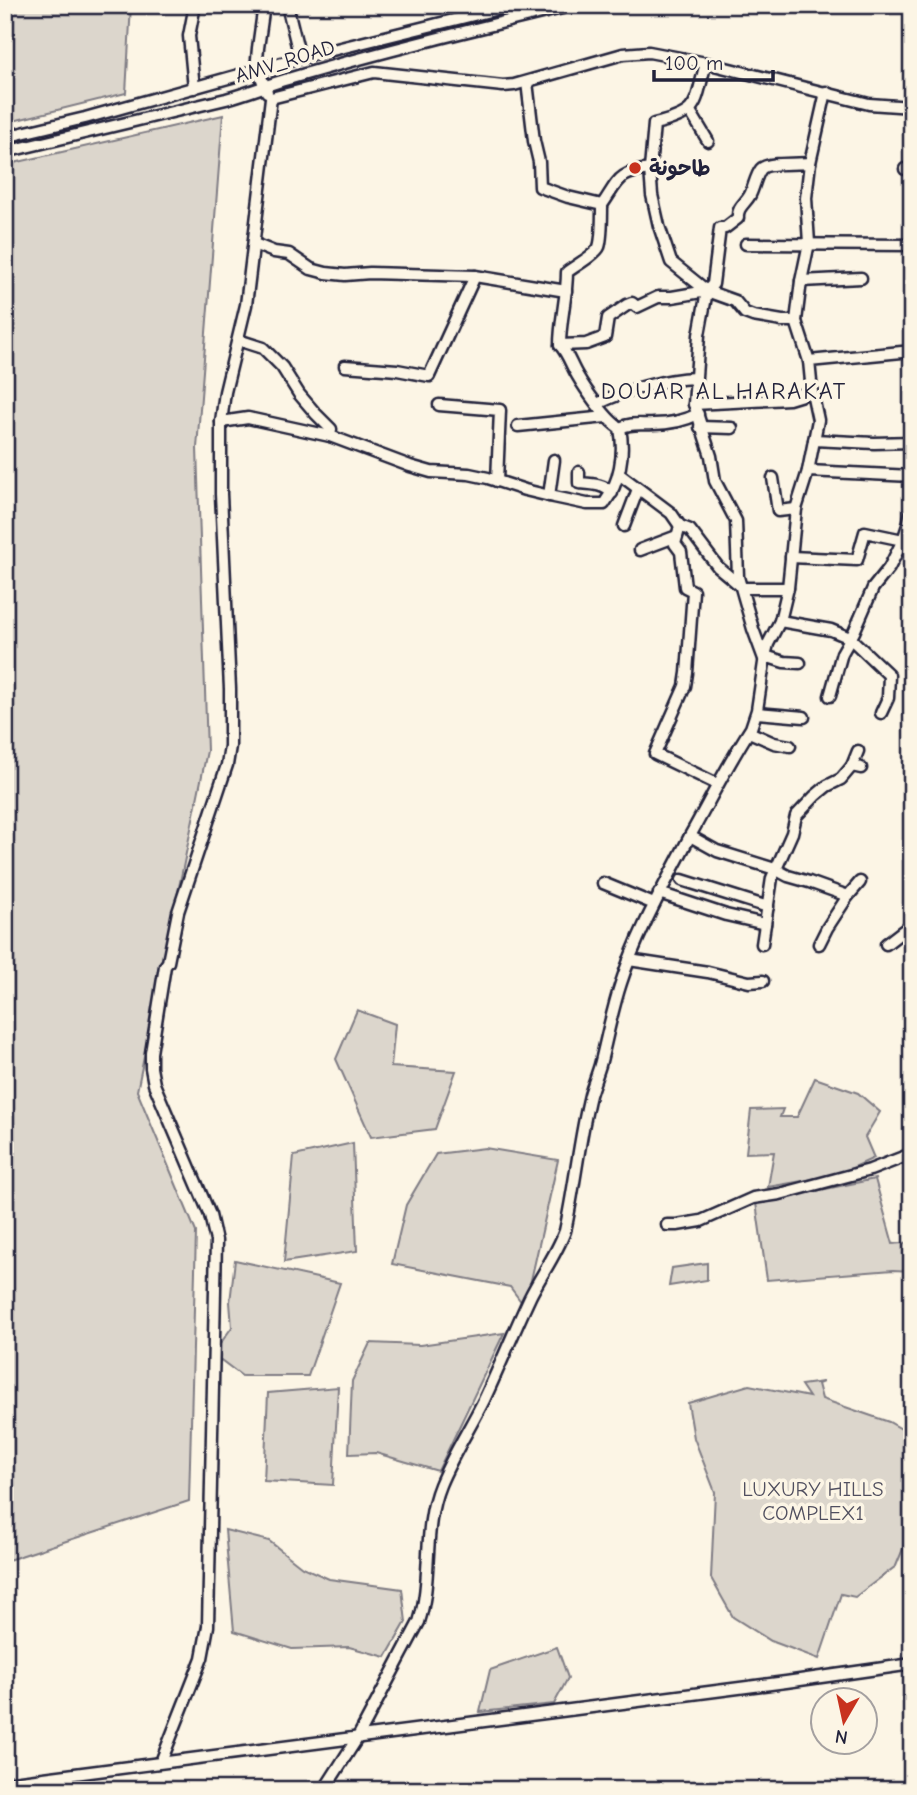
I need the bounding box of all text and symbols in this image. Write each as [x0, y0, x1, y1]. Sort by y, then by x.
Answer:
street label: AMV_ROAD [232, 34, 338, 88]
scale bar [654, 38, 774, 82]
text: 100 m [665, 51, 723, 75]
place label: طاحونة [649, 156, 711, 181]
marker: طاحونة [627, 160, 643, 176]
district label: DOUAR AL HARAKAT [601, 377, 847, 405]
park label: LUXURY HILLS COMPLEX1 [742, 1477, 884, 1525]
north arrow [808, 1686, 878, 1756]
text: N [834, 1725, 849, 1749]

